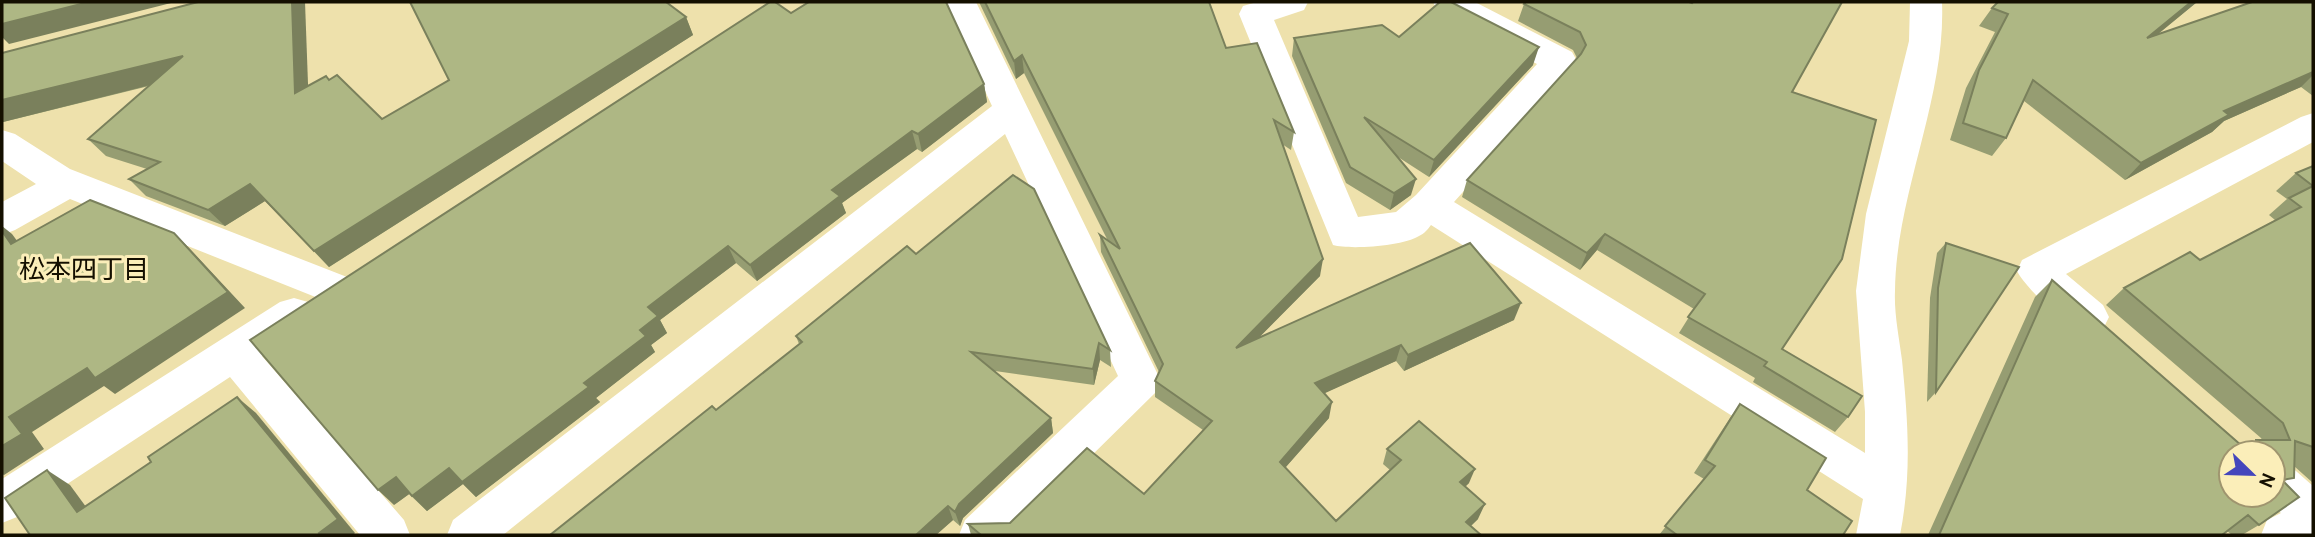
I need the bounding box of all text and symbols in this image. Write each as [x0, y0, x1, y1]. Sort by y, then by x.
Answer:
district label: 松本四丁目 [19, 255, 149, 288]
north arrow [2217, 439, 2287, 509]
text: N [2252, 469, 2280, 491]

